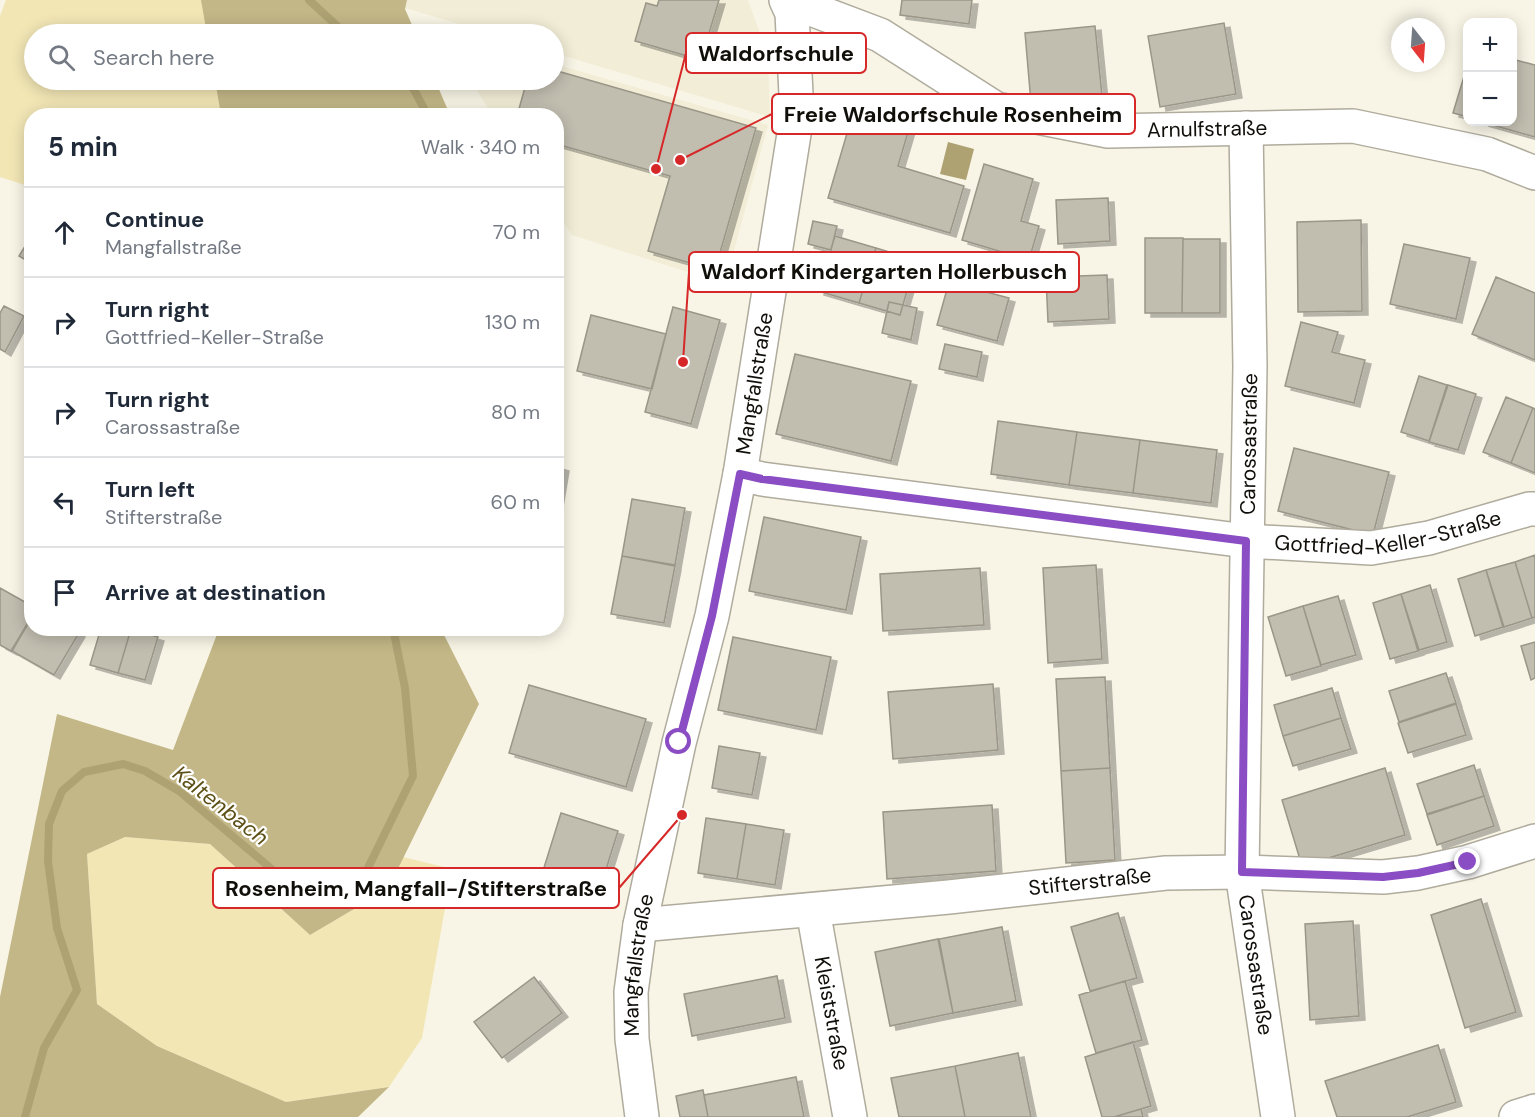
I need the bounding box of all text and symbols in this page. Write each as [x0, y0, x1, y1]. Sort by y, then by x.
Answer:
north arrow [1391, 18, 1445, 72]
map controls [1463, 18, 1517, 126]
button: + [1463, 18, 1517, 72]
search box [24, 24, 564, 90]
callout: Waldorfschule [686, 33, 866, 73]
text: Waldorfschule [698, 39, 854, 68]
icon: search [45, 41, 78, 74]
text: Search here [93, 43, 214, 72]
button: − [1463, 72, 1517, 126]
callout: Freie Waldorfschule Rosenheim [772, 94, 1135, 134]
text: Freie Waldorfschule Rosenheim [784, 100, 1122, 129]
street label: Arnulfstraße [1147, 114, 1268, 144]
text: 5 min [48, 130, 118, 164]
text: Walk · 340 m [421, 134, 540, 160]
text: Continue [105, 205, 204, 234]
icon: ahead [48, 216, 81, 249]
text: 70 m [493, 219, 540, 245]
text: Mangfallstraße [105, 234, 242, 260]
callout: Waldorf Kindergarten Hollerbusch [689, 252, 1079, 292]
text: Waldorf Kindergarten Hollerbusch [701, 257, 1067, 286]
text: Turn right [105, 295, 210, 324]
icon: right [48, 306, 81, 339]
text: 130 m [485, 309, 540, 335]
street label: Mangfallstraße [729, 310, 779, 457]
text: Gottfried-Keller-Straße [105, 324, 324, 350]
street label: Carossastraße [1234, 373, 1264, 515]
text: Turn right [105, 385, 210, 414]
icon: right [48, 396, 81, 429]
text: 80 m [491, 399, 540, 425]
text: Carossastraße [105, 414, 240, 440]
text: Turn left [105, 475, 195, 504]
icon: left [48, 486, 81, 519]
text: 60 m [491, 489, 540, 515]
text: Stifterstraße [105, 504, 222, 530]
street label: Gottfried-Keller-Straße [1274, 504, 1504, 562]
icon: arrive [48, 576, 81, 609]
text: Arrive at destination [105, 578, 326, 607]
route start [665, 728, 691, 754]
water label: Kaltenbach [167, 759, 275, 852]
route end [1454, 848, 1480, 874]
street label: Stifterstraße [1027, 861, 1153, 902]
callout: Rosenheim, Mangfall-/Stifterstraße [213, 868, 619, 908]
text: Rosenheim, Mangfall-/Stifterstraße [225, 874, 607, 903]
street label: Mangfallstraße [617, 891, 660, 1037]
street label: Carossastraße [1231, 893, 1280, 1037]
street label: Kleiststraße [808, 954, 855, 1073]

